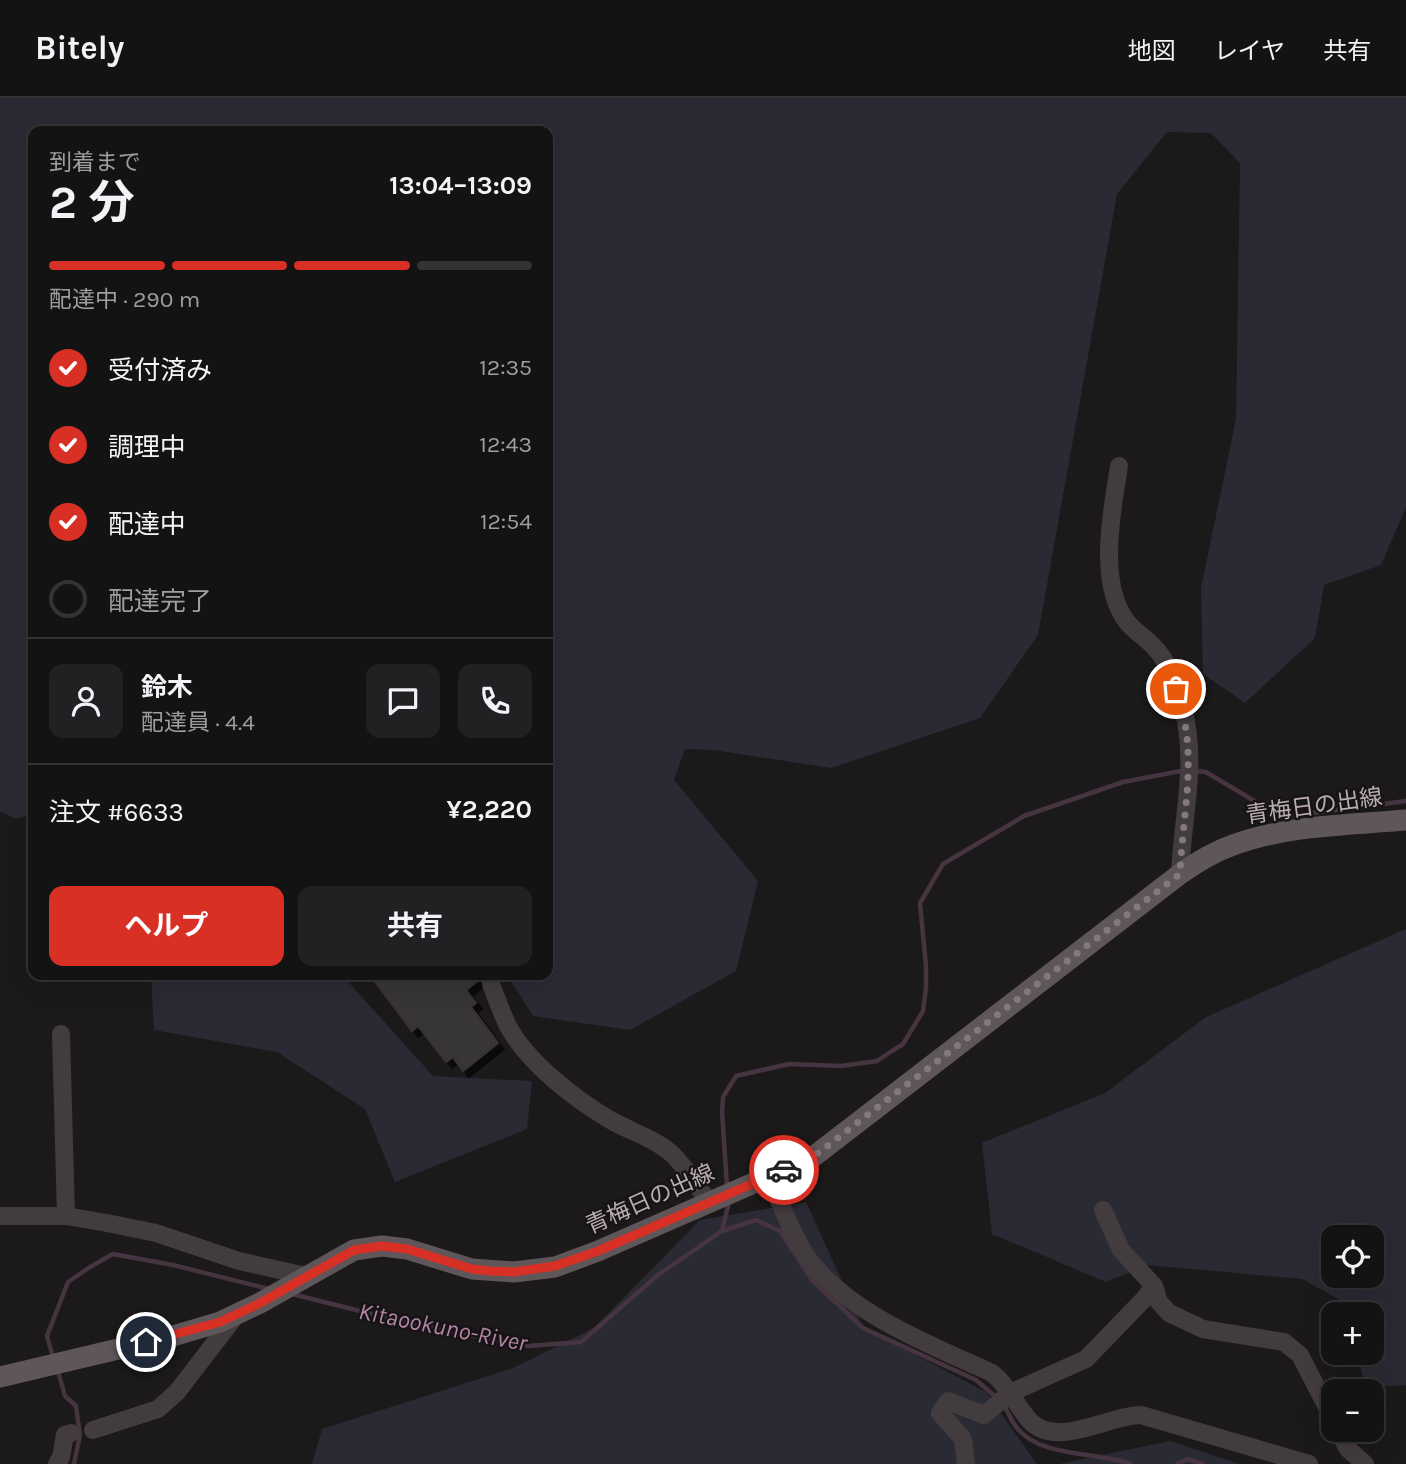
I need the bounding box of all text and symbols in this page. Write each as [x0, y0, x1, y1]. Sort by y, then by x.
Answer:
text: Bitely [35, 29, 124, 67]
text: 地図 [1128, 37, 1176, 65]
text: レイヤ [1214, 37, 1285, 65]
text: 共有 [1323, 37, 1371, 65]
text: 到着まで [49, 149, 141, 176]
text: 13:04–13:09 [389, 170, 532, 201]
text: 2 分 [49, 176, 134, 230]
text: 配達中 · 290 m [49, 286, 200, 313]
icon: check [49, 349, 87, 387]
text: 12:35 [479, 354, 532, 381]
text: 受付済み [108, 355, 212, 386]
icon: check [49, 426, 87, 464]
text: 12:43 [479, 431, 532, 458]
text: 調理中 [108, 432, 186, 463]
icon: check [49, 503, 87, 541]
text: 12:54 [480, 508, 532, 535]
text: 配達中 [108, 509, 186, 540]
text: 配達完了 [108, 586, 212, 617]
pin [1146, 659, 1206, 719]
button: person [49, 664, 123, 738]
button: chat [366, 664, 440, 738]
button: phone [458, 664, 532, 738]
icon: bag [1157, 670, 1195, 708]
text: 鈴木 [141, 672, 193, 703]
text: 配達員 · 4.4 [141, 709, 255, 736]
street label: 青梅日の出線 [1244, 783, 1384, 829]
text: ¥2,220 [447, 794, 532, 825]
text: 注文 #6633 [49, 797, 184, 828]
button: ヘルプ [49, 886, 284, 966]
button: 共有 [298, 886, 532, 966]
courier [749, 1135, 819, 1205]
icon: car [765, 1151, 803, 1189]
street label: 青梅日の出線 [581, 1159, 719, 1239]
map controls [1321, 1225, 1384, 1442]
button: locate [1321, 1225, 1384, 1288]
water label: Kitaookuno-River [356, 1297, 530, 1357]
button: + [1321, 1302, 1384, 1365]
pin [116, 1312, 176, 1372]
icon: home [127, 1323, 165, 1361]
button: − [1321, 1379, 1384, 1442]

